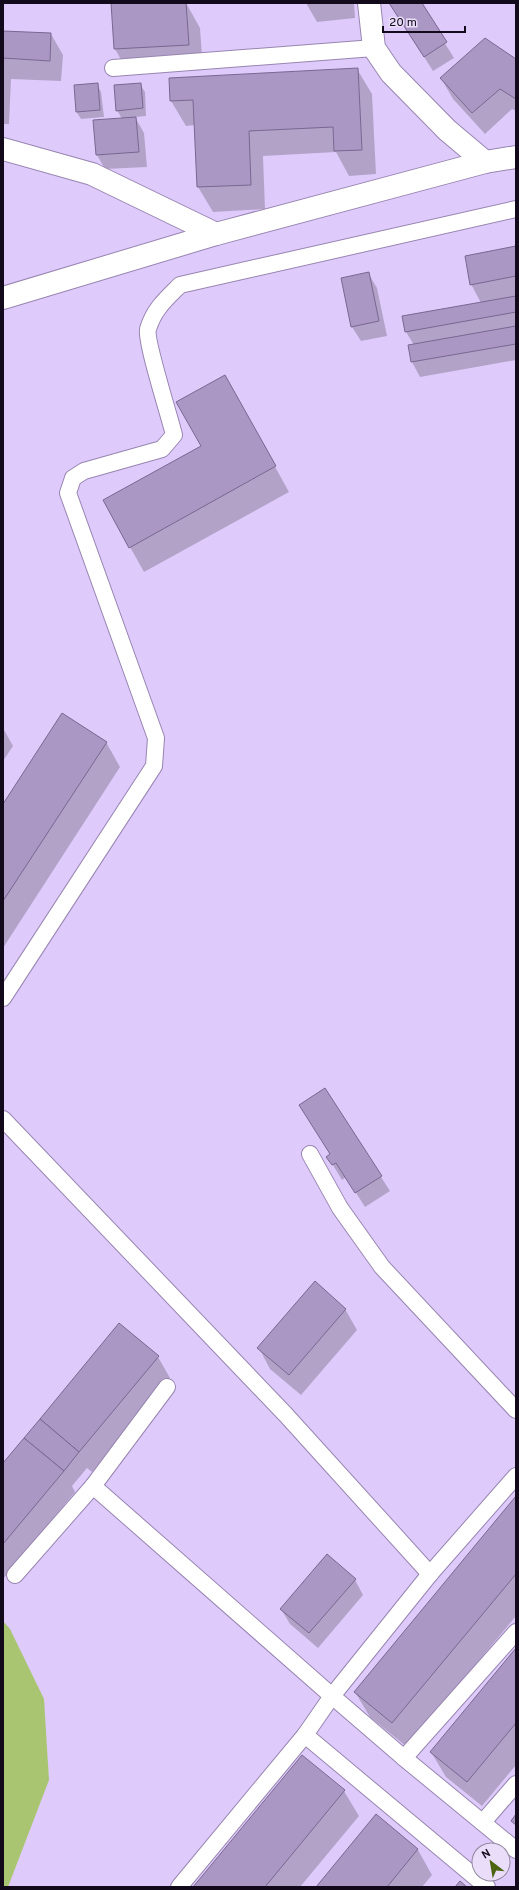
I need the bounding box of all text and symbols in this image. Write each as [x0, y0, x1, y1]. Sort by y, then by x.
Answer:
scale bar [383, 8, 465, 34]
text: 20 m [389, 15, 417, 31]
north arrow [471, 1842, 511, 1882]
text: N [479, 1846, 493, 1862]

